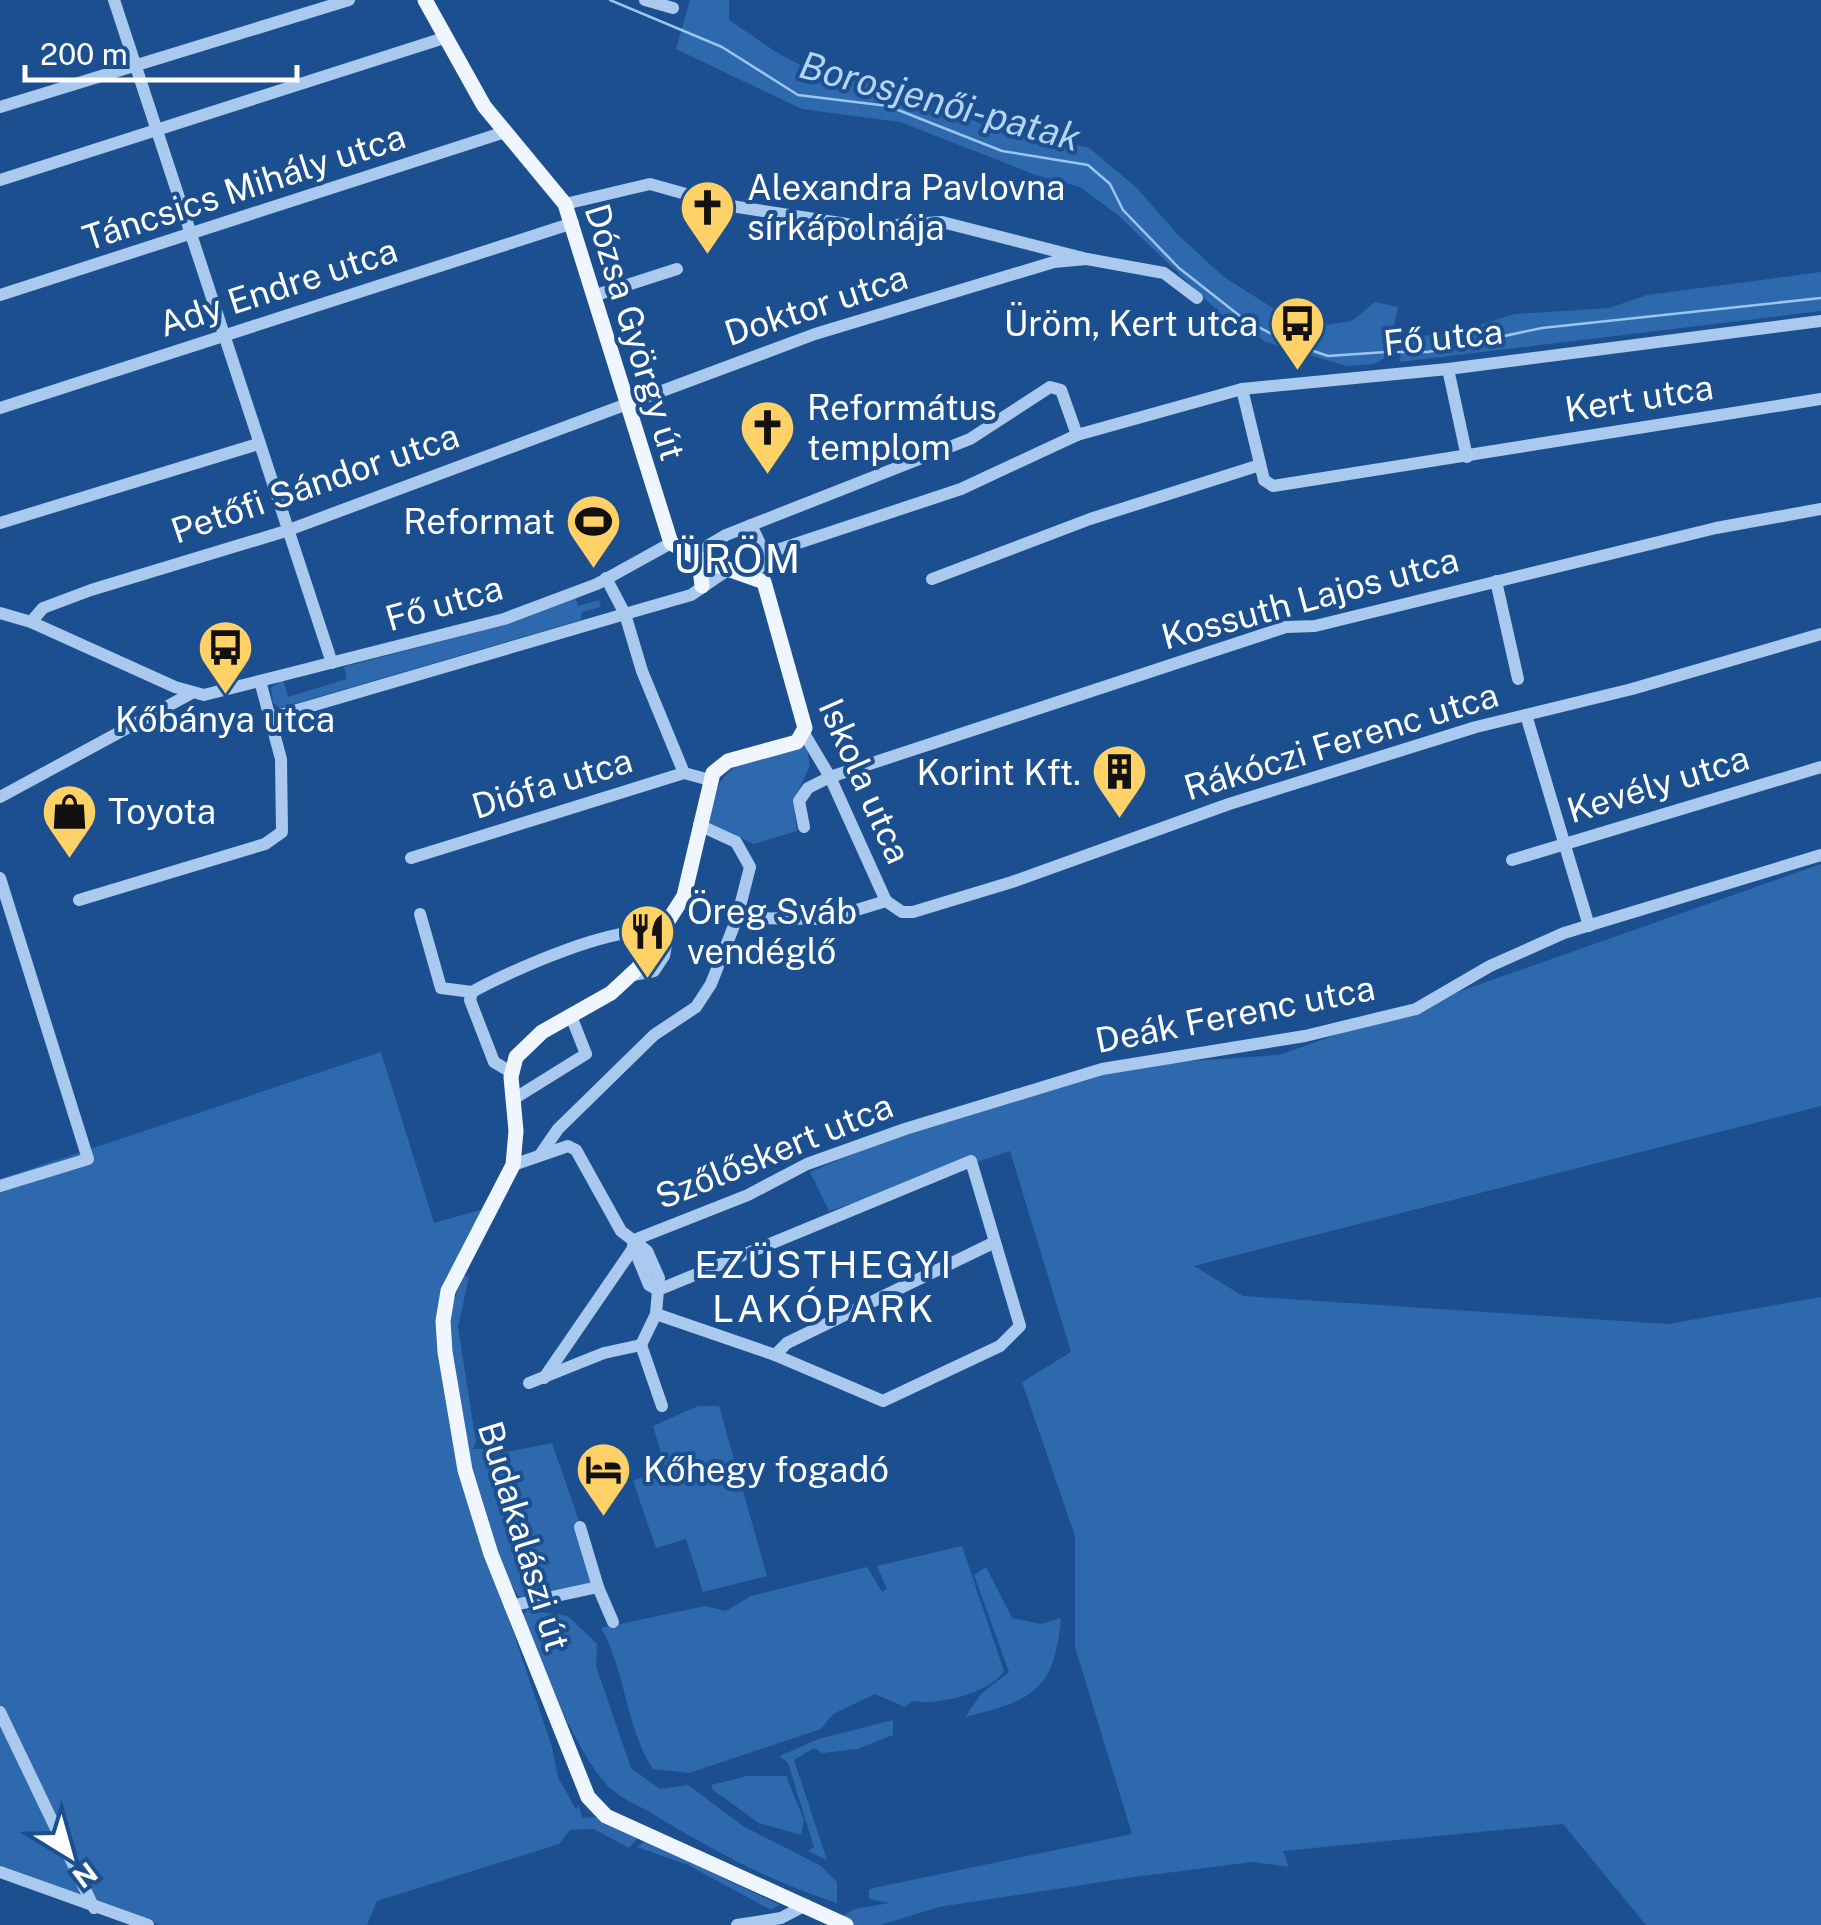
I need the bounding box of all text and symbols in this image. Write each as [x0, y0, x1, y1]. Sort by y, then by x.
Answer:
scale bar [25, 20, 298, 82]
text: 200 m [40, 36, 128, 72]
water label: Borosjenői-patak [795, 42, 1086, 160]
street label: Táncsics Mihály utca [78, 116, 410, 258]
place label: Alexandra Pavlovna sírkápolnája [747, 167, 1065, 248]
church icon: Alexandra Pavlovna sírkápolnája [678, 177, 738, 256]
street label: Dózsa György út [577, 199, 693, 465]
street label: Ady Endre utca [154, 229, 402, 345]
street label: Doktor utca [719, 256, 913, 354]
bus stop icon: Üröm, Kert utca [1267, 293, 1327, 372]
place label: Üröm, Kert utca [1004, 302, 1258, 344]
street label: Fő utca [1381, 310, 1505, 364]
street label: Kert utca [1562, 366, 1716, 430]
place label: Református templom [807, 387, 997, 468]
church icon: Református templom [738, 397, 798, 476]
street label: Petőfi Sándor utca [166, 415, 464, 551]
sports icon: Reformat [564, 491, 624, 570]
place label: Reformat [403, 501, 555, 542]
district label: ÜRÖM [673, 535, 803, 582]
street label: Kossuth Lajos utca [1157, 539, 1463, 657]
street label: Fő utca [381, 567, 507, 639]
bus stop icon: Kőbánya utca [195, 618, 255, 697]
street label: Rákóczi Ferenc utca [1179, 674, 1503, 808]
street label: Iskola utca [810, 692, 920, 870]
place label: Kőbánya utca [115, 699, 335, 740]
street label: Kevély utca [1562, 737, 1754, 831]
street label: Diófa utca [467, 739, 637, 827]
building icon: Korint Kft. [1090, 742, 1150, 821]
place label: Korint Kft. [917, 752, 1081, 793]
shop icon: Toyota [39, 781, 99, 860]
place label: Toyota [108, 791, 216, 832]
place label: Öreg Sváb vendéglő [687, 890, 857, 972]
restaurant icon: Öreg Sváb vendéglő [618, 901, 678, 980]
street label: Deák Ferenc utca [1092, 967, 1378, 1061]
street label: Szőlőskert utca [649, 1085, 899, 1217]
district label: EZÜSTHEGYI LAKÓPARK [694, 1242, 954, 1331]
street label: Budakalászi út [470, 1416, 578, 1656]
hotel icon: Kőhegy fogadó [574, 1439, 634, 1518]
place label: Kőhegy fogadó [643, 1449, 889, 1490]
north arrow [20, 1805, 120, 1905]
text: N [67, 1856, 104, 1895]

